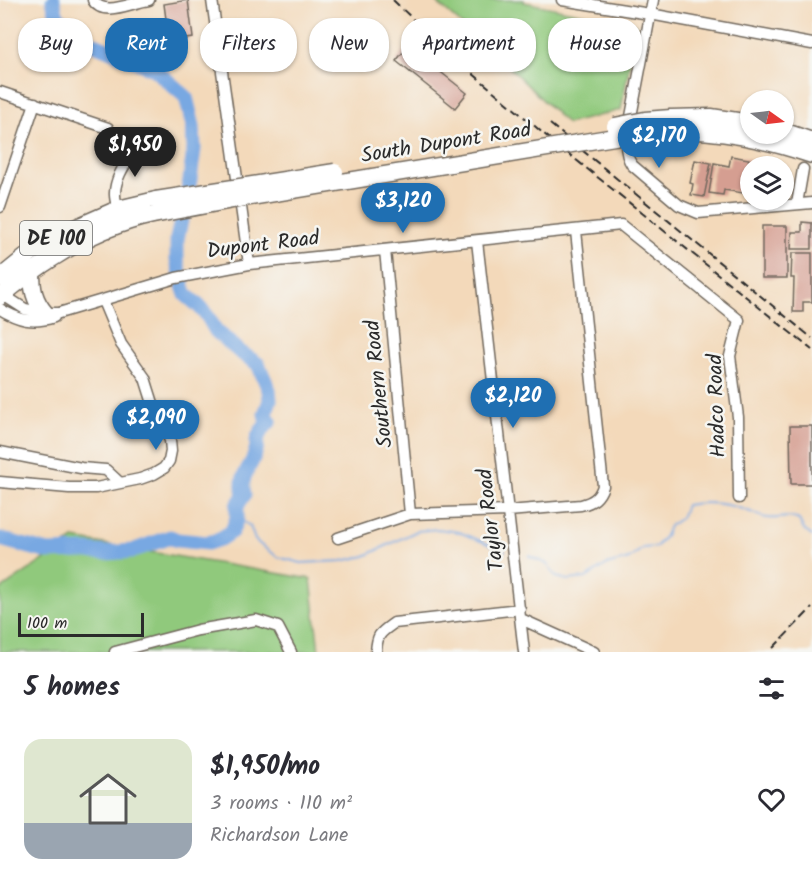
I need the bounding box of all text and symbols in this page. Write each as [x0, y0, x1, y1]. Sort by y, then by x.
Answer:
chip: Buy [18, 18, 93, 72]
chip: Rent [105, 18, 188, 72]
chip: Filters [200, 18, 297, 72]
chip: New [309, 18, 389, 72]
chip: Apartment [401, 18, 536, 72]
chip: House [548, 18, 642, 72]
north arrow [740, 90, 794, 144]
map controls [740, 90, 794, 210]
street label: South Dupont Road [359, 114, 534, 173]
pin: $2,170 [610, 118, 708, 169]
text: $2,170 [632, 121, 686, 153]
pin: $1,950 [86, 127, 184, 178]
text: $1,950 [108, 130, 162, 162]
button: layers [740, 156, 794, 210]
pin: $3,120 [354, 183, 452, 234]
text: $3,120 [375, 186, 431, 218]
road number: DE 100 [20, 221, 92, 255]
street label: Dupont Road [205, 222, 322, 269]
street label: Southern Road [356, 318, 403, 449]
street label: Hadco Road [699, 353, 736, 458]
pin: $2,120 [464, 378, 562, 429]
text: $2,120 [485, 381, 541, 413]
pin: $2,090 [107, 400, 205, 451]
text: $2,090 [126, 403, 186, 435]
street label: Taylor Road [469, 466, 514, 573]
scale bar [18, 610, 144, 638]
text: 100 m [27, 611, 67, 636]
text: 5 homes [24, 667, 120, 709]
icon: filters [755, 672, 788, 705]
text: $1,950/mo [210, 746, 320, 788]
icon: home [72, 763, 144, 835]
icon: heart [755, 783, 788, 816]
text: 3 rooms · 110 m² [210, 788, 352, 820]
text: Richardson Lane [210, 820, 348, 852]

